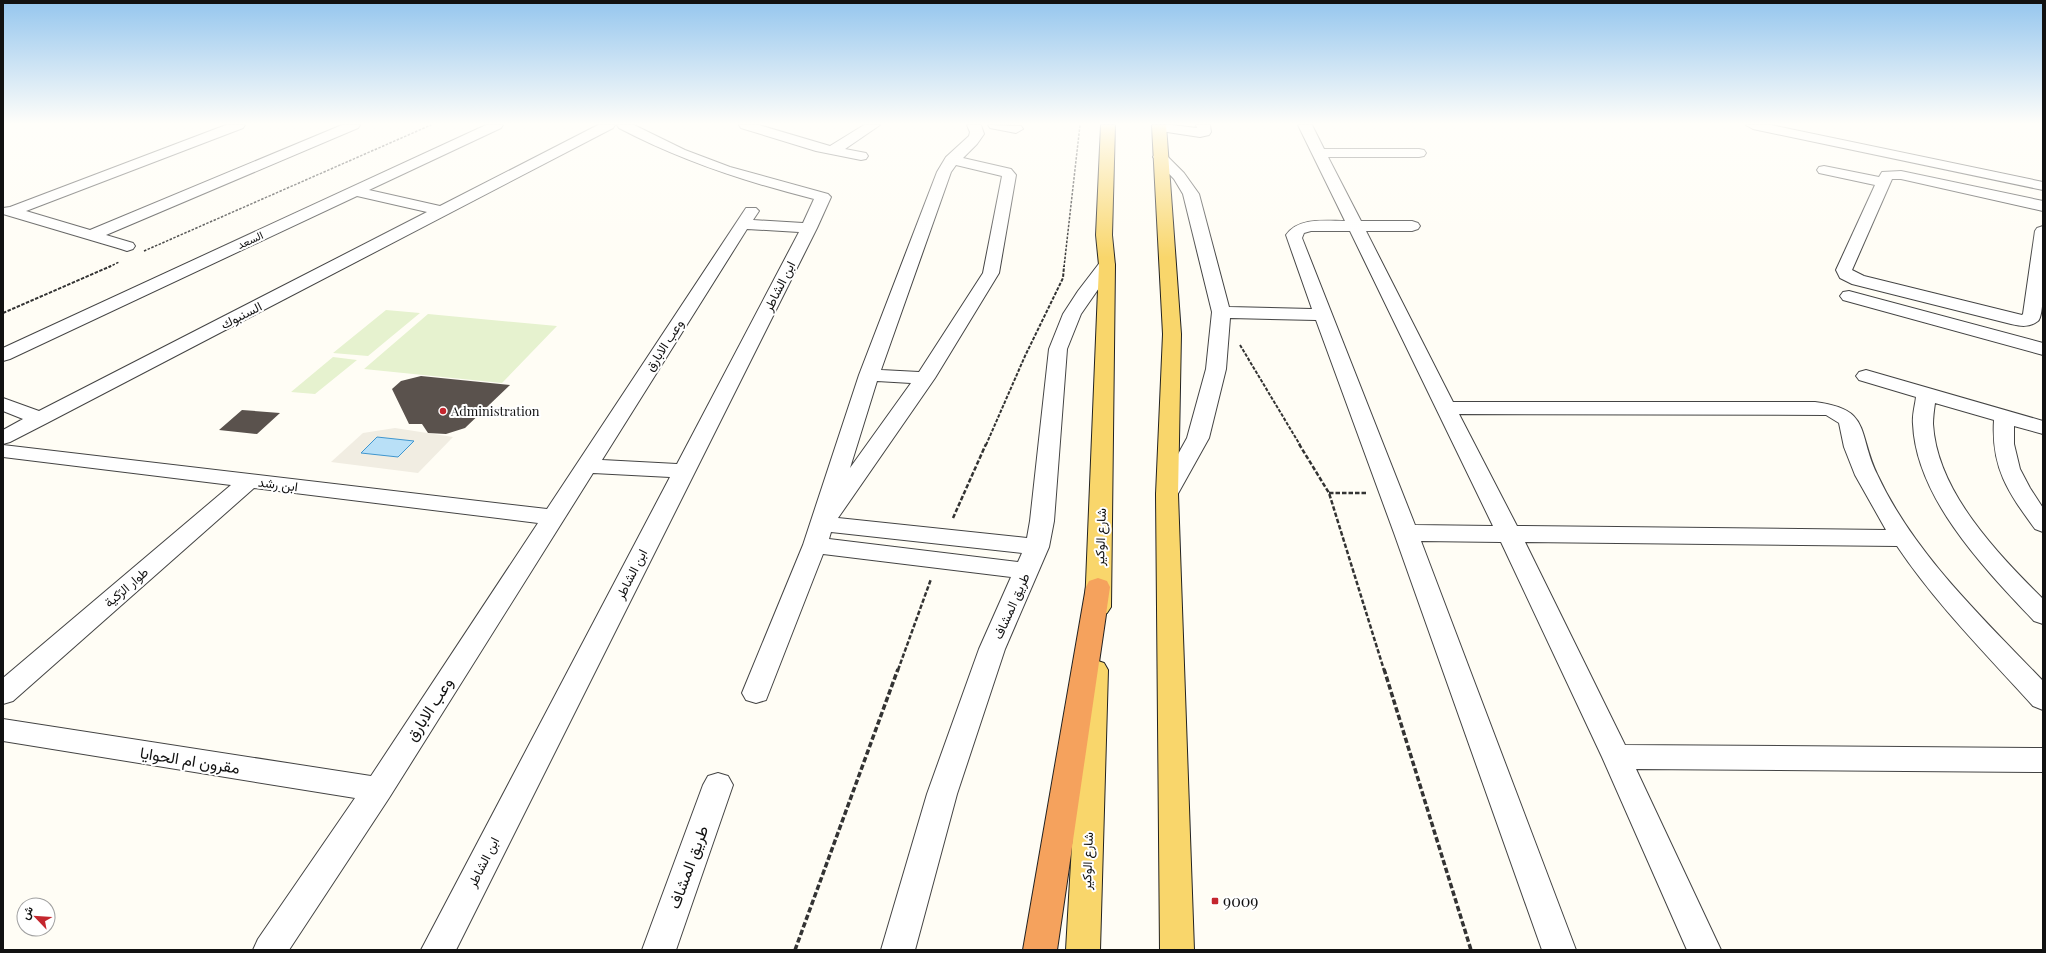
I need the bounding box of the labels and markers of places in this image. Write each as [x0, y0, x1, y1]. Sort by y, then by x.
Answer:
place label: Administration [450, 402, 540, 419]
marker: Administration [438, 406, 448, 416]
place label: 9009 [1223, 890, 1259, 911]
marker: 9009 [1210, 896, 1220, 906]

